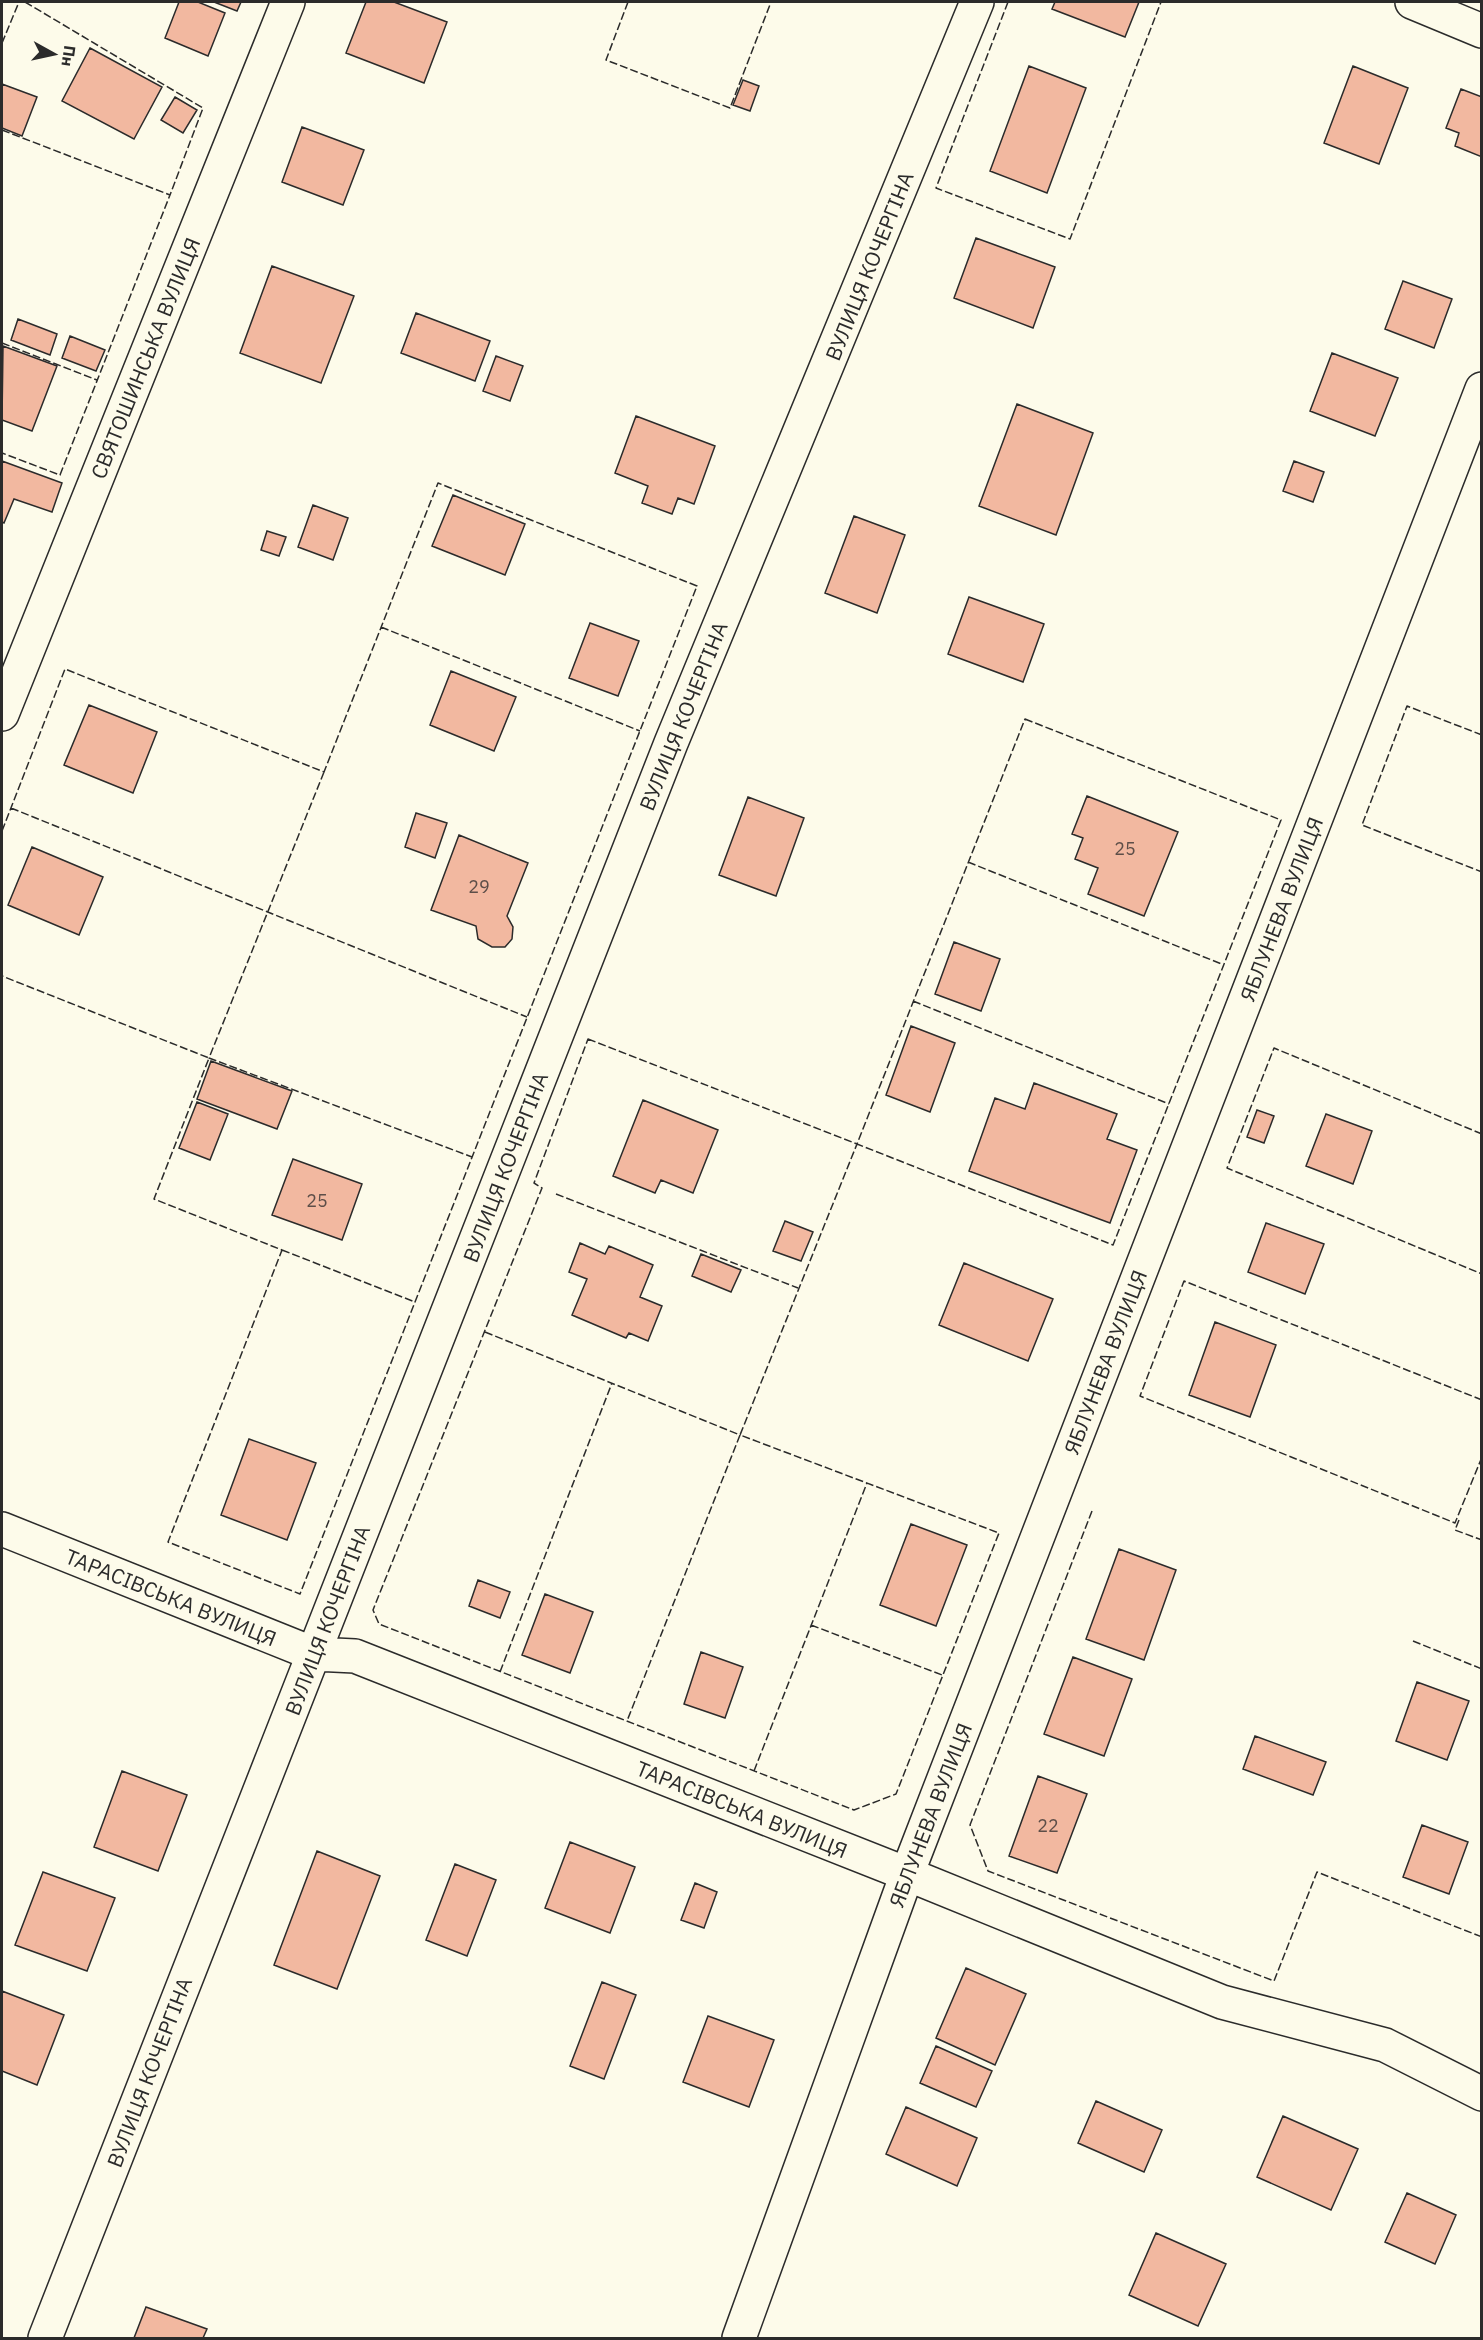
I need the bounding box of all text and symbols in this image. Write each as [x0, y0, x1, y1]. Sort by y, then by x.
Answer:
north arrow [24, 24, 84, 84]
text: Пн [57, 44, 80, 68]
street label: ВУЛИЦЯ КОЧЕРГІНА [818, 167, 920, 365]
street label: СВЯТОШИНСЬКА ВУЛИЦЯ [84, 233, 206, 483]
street label: ВУЛИЦЯ КОЧЕРГІНА [632, 617, 734, 815]
street label: ЯБЛУНЕВА ВУЛИЦЯ [1233, 813, 1329, 1005]
house number: 25 [1114, 837, 1136, 860]
house number: 29 [468, 875, 490, 898]
street label: ВУЛИЦЯ КОЧЕРГІНА [456, 1068, 554, 1266]
house number: 25 [306, 1189, 328, 1212]
street label: ЯБЛУНЕВА ВУЛИЦЯ [1057, 1266, 1153, 1458]
street label: ВУЛИЦЯ КОЧЕРГІНА [278, 1521, 376, 1719]
street label: ТАРАСІВСЬКА ВУЛИЦЯ [61, 1542, 281, 1652]
street label: ЯБЛУНЕВА ВУЛИЦЯ [882, 1719, 978, 1911]
street label: ТАРАСІВСЬКА ВУЛИЦЯ [632, 1754, 852, 1864]
house number: 22 [1037, 1814, 1059, 1837]
street label: ВУЛИЦЯ КОЧЕРГІНА [100, 1973, 198, 2171]

